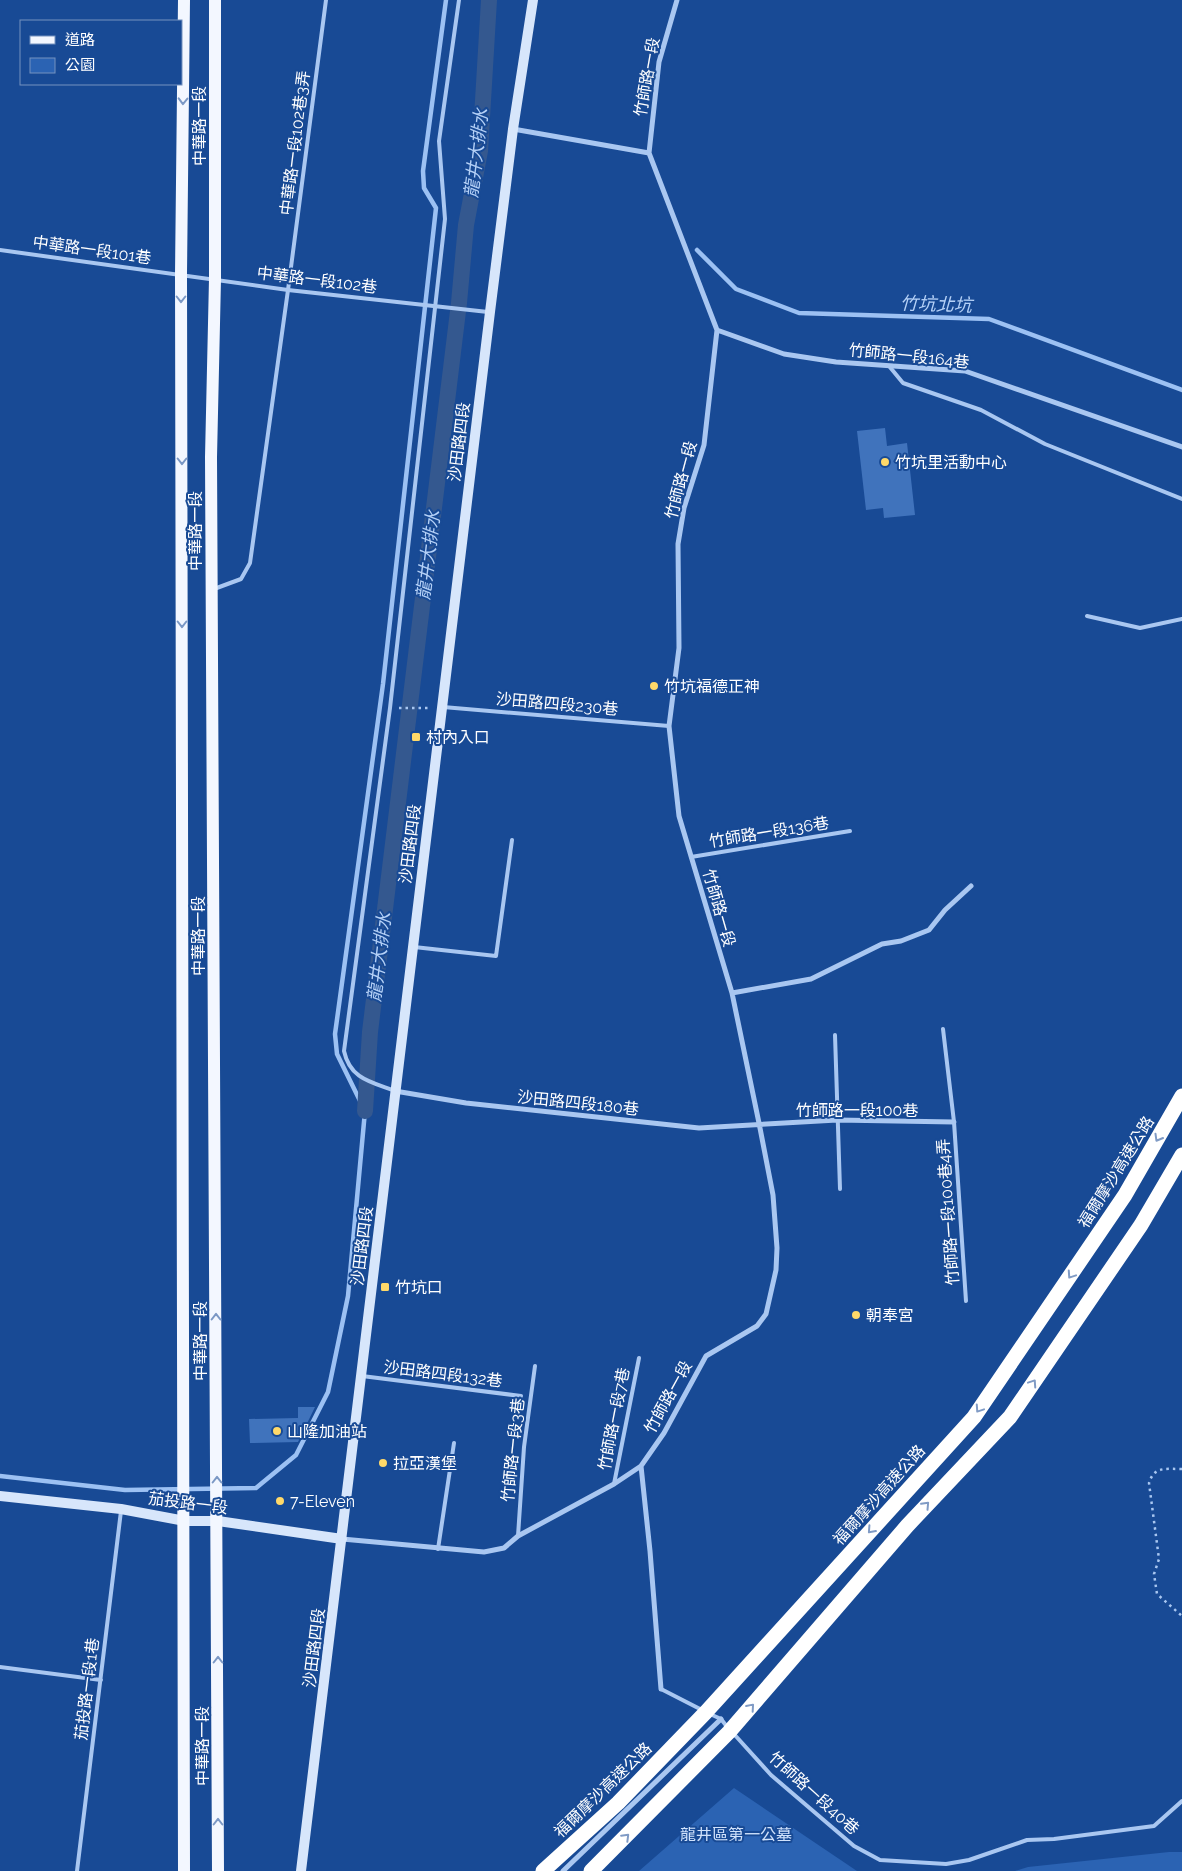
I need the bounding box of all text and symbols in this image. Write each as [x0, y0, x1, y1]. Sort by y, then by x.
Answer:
legend [20, 20, 182, 85]
text: 道路 [65, 31, 95, 49]
street label: 竹師路一段 [631, 36, 663, 118]
text: 公園 [65, 56, 95, 74]
street label: 中華路一段102巷3弄 [277, 70, 313, 216]
street label: 中華路一段 [190, 86, 209, 166]
one-way arrow [178, 98, 188, 105]
water label: 龍井大排水 [460, 106, 492, 199]
street label: 中華路一段101巷 [32, 232, 152, 268]
street label: 中華路一段102巷 [256, 263, 378, 297]
water label: 竹坑北坑 [900, 292, 975, 316]
one-way arrow [176, 295, 186, 303]
street label: 竹師路一段164巷 [848, 340, 970, 372]
street label: 沙田路四段 [445, 401, 473, 483]
street label: 竹師路一段 [661, 439, 701, 521]
place label: 竹坑里活動中心 [895, 453, 1007, 472]
marker: 竹坑里活動中心 [879, 456, 891, 468]
one-way arrow [177, 458, 187, 465]
street label: 中華路一段 [186, 491, 205, 571]
water label: 龍井大排水 [412, 508, 444, 601]
one-way arrow [177, 620, 187, 628]
place label: 竹坑福德正神 [664, 677, 760, 696]
marker: 竹坑福德正神 [648, 680, 660, 692]
street label: 沙田路四段230巷 [495, 689, 619, 719]
place label: 村內入口 [426, 728, 490, 747]
marker: 村內入口 [410, 731, 422, 743]
street label: 沙田路四段 [396, 803, 424, 885]
street label: 竹師路一段136巷 [708, 813, 830, 851]
street label: 竹師路一段 [699, 867, 739, 949]
street label: 中華路一段 [189, 896, 208, 976]
water label: 龍井大排水 [363, 910, 395, 1003]
street label: 沙田路四段180巷 [516, 1087, 640, 1119]
street label: 竹師路一段100巷 [796, 1101, 918, 1120]
street label: 福爾摩沙高速公路 [1074, 1113, 1158, 1231]
one-way arrow [1154, 1133, 1164, 1142]
street label: 竹師路一段100巷4弄 [933, 1138, 963, 1286]
street label: 沙田路四段 [348, 1205, 376, 1287]
one-way arrow [1067, 1270, 1077, 1279]
place label: 竹坑口 [395, 1278, 443, 1297]
marker: 竹坑口 [379, 1281, 391, 1293]
street label: 中華路一段 [191, 1301, 210, 1381]
place label: 朝奉宮 [866, 1306, 914, 1325]
marker: 朝奉宮 [850, 1309, 862, 1321]
one-way arrow [211, 1313, 221, 1321]
street label: 沙田路四段132巷 [382, 1357, 504, 1391]
street label: 竹師路一段 [640, 1357, 696, 1437]
street label: 竹師路一段7巷 [595, 1366, 633, 1472]
one-way arrow [1027, 1379, 1036, 1389]
street label: 竹師路一段3巷 [498, 1397, 528, 1503]
one-way arrow [976, 1404, 985, 1413]
place label: 山隆加油站 [287, 1422, 367, 1441]
marker: 山隆加油站 [271, 1425, 283, 1437]
street label: 福爾摩沙高速公路 [829, 1441, 929, 1549]
place label: 拉亞漢堡 [393, 1454, 457, 1473]
marker: 拉亞漢堡 [377, 1457, 389, 1469]
one-way arrow [212, 1476, 222, 1484]
street label: 茄投路一段 [147, 1489, 229, 1517]
place label: 7-Eleven [290, 1492, 355, 1511]
marker: 7-Eleven [274, 1495, 286, 1507]
one-way arrow [920, 1502, 929, 1511]
one-way arrow [868, 1525, 877, 1534]
street label: 沙田路四段 [300, 1607, 328, 1689]
street label: 茄投路一段1巷 [71, 1637, 103, 1741]
one-way arrow [213, 1656, 223, 1664]
one-way arrow [745, 1704, 754, 1713]
street label: 中華路一段 [193, 1706, 212, 1786]
street label: 福爾摩沙高速公路 [550, 1739, 656, 1841]
street label: 竹師路一段40巷 [765, 1748, 863, 1838]
one-way arrow [213, 1818, 223, 1826]
park label: 龍井區第一公墓 [680, 1825, 792, 1844]
one-way arrow [620, 1834, 629, 1843]

